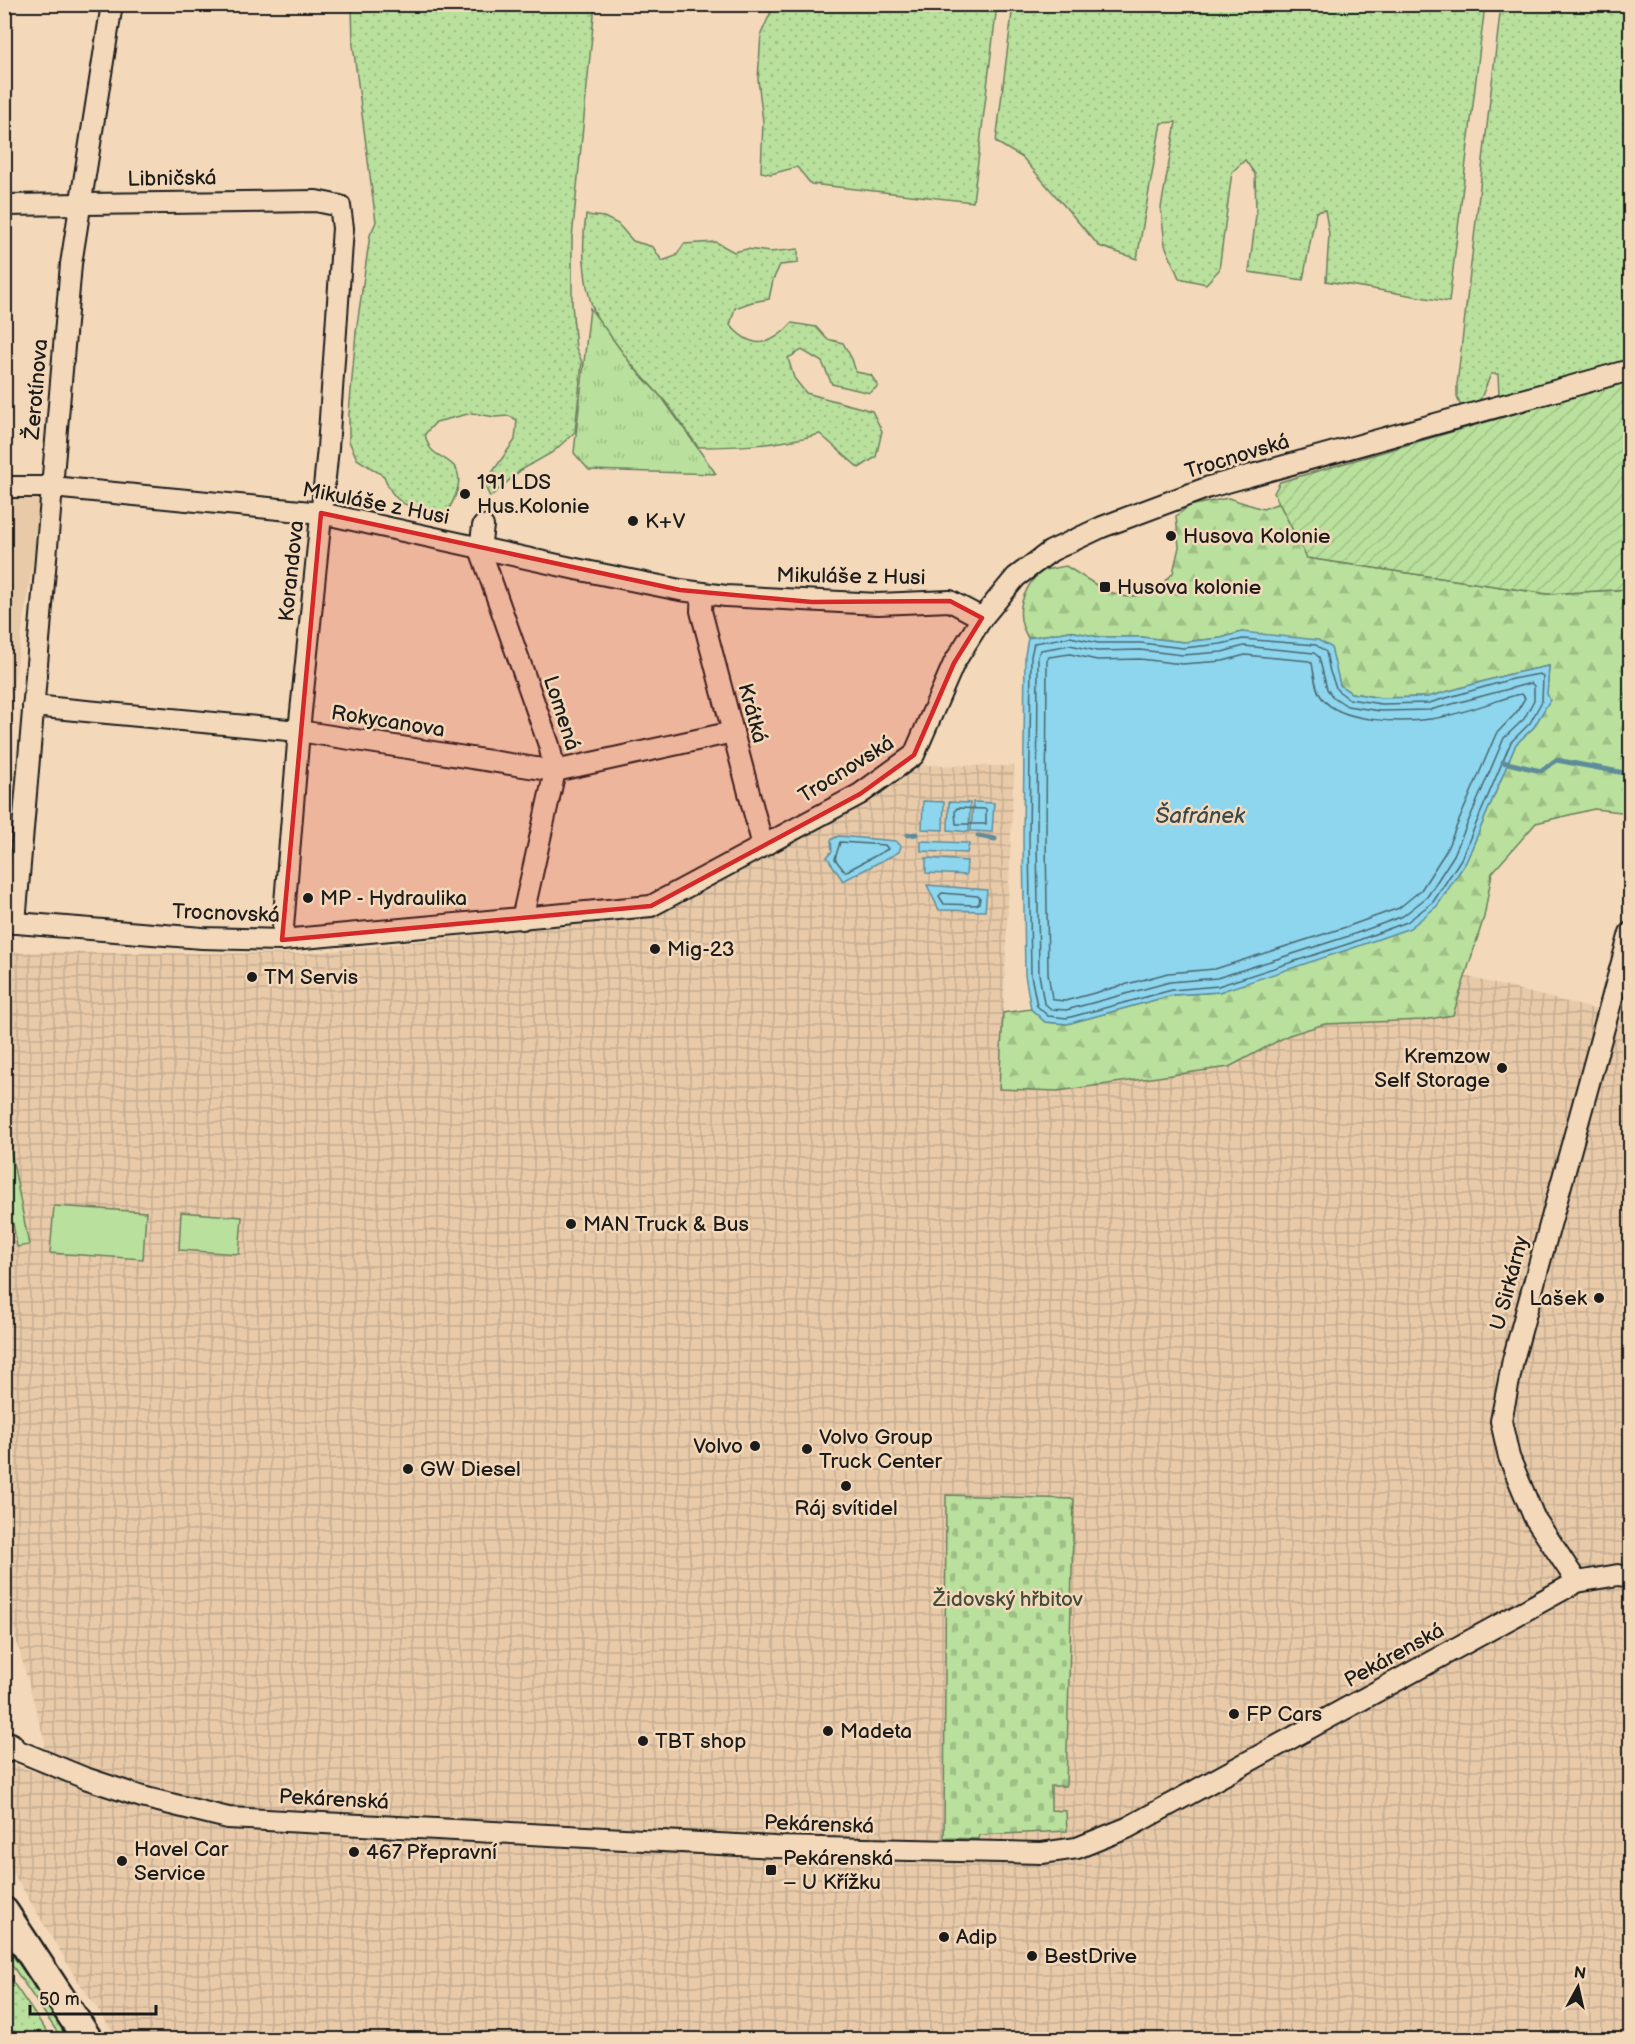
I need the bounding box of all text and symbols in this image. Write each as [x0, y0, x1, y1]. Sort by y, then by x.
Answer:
street label: Libničská [127, 165, 217, 192]
street label: Žerotínova [20, 338, 53, 441]
street label: Trocnovská [1182, 429, 1292, 484]
place label: 191 LDS Hus.Kolonie [477, 470, 589, 519]
street label: Mikuláše z Husi [300, 477, 451, 530]
marker: 191 LDS Hus.Kolonie [458, 487, 472, 501]
place label: K+V [645, 509, 685, 534]
marker: K+V [626, 514, 640, 528]
street label: Korandova [274, 519, 309, 623]
place label: Husova Kolonie [1183, 524, 1331, 549]
marker: Husova Kolonie [1164, 529, 1178, 543]
street label: Mikuláše z Husi [776, 563, 926, 590]
place label: Husova kolonie [1117, 575, 1261, 600]
marker: Husova kolonie [1098, 580, 1112, 594]
street label: Lomená [538, 673, 585, 754]
street label: Krátká [733, 681, 772, 746]
street label: Rokycanova [329, 700, 447, 743]
street label: Trocnovská [794, 730, 899, 809]
water label: Šafránek [1155, 802, 1246, 830]
place label: MP - Hydraulika [320, 886, 467, 911]
marker: MP - Hydraulika [301, 891, 315, 905]
street label: Trocnovská [172, 899, 280, 928]
place label: Mig-23 [667, 937, 735, 962]
marker: Mig-23 [648, 942, 662, 956]
place label: TM Servis [264, 965, 358, 990]
marker: TM Servis [245, 970, 259, 984]
place label: Kremzow Self Storage [1374, 1044, 1490, 1093]
marker: Kremzow Self Storage [1495, 1061, 1509, 1075]
place label: MAN Truck & Bus [583, 1212, 749, 1237]
marker: MAN Truck & Bus [564, 1217, 578, 1231]
street label: U Sirkárny [1485, 1233, 1534, 1333]
place label: Lašek [1529, 1286, 1588, 1311]
marker: Lašek [1592, 1291, 1606, 1305]
place label: Volvo Group Truck Center [819, 1425, 942, 1474]
place label: Volvo [693, 1434, 743, 1459]
marker: Volvo [748, 1439, 762, 1453]
marker: Volvo Group Truck Center [800, 1442, 814, 1456]
place label: GW Diesel [420, 1457, 521, 1482]
marker: GW Diesel [401, 1462, 415, 1476]
marker: Ráj svítidel [839, 1479, 853, 1493]
place label: Ráj svítidel [794, 1496, 898, 1521]
park label: Židovský hřbitov [932, 1587, 1084, 1612]
street label: Pekárenská [1340, 1618, 1449, 1693]
place label: FP Cars [1246, 1702, 1322, 1727]
marker: FP Cars [1227, 1707, 1241, 1721]
place label: Madeta [840, 1719, 912, 1744]
marker: Madeta [821, 1724, 835, 1738]
place label: TBT shop [655, 1729, 746, 1754]
marker: TBT shop [636, 1734, 650, 1748]
street label: Pekárenská [278, 1784, 390, 1815]
street label: Pekárenská [763, 1810, 875, 1839]
place label: Havel Car Service [134, 1837, 229, 1886]
place label: 467 Přepravní [366, 1840, 498, 1865]
marker: 467 Přepravní [347, 1845, 361, 1859]
place label: Pekárenská – U Křížku [783, 1846, 893, 1895]
marker: Havel Car Service [115, 1854, 129, 1868]
marker: Pekárenská – U Křížku [764, 1863, 778, 1877]
place label: Adip [956, 1925, 998, 1950]
marker: Adip [937, 1930, 951, 1944]
place label: BestDrive [1044, 1944, 1137, 1969]
marker: BestDrive [1025, 1949, 1039, 1963]
north arrow [1548, 1957, 1608, 2017]
text: N [1573, 1963, 1587, 1984]
scale bar [30, 1978, 156, 2016]
text: 50 m [39, 1989, 80, 2010]

